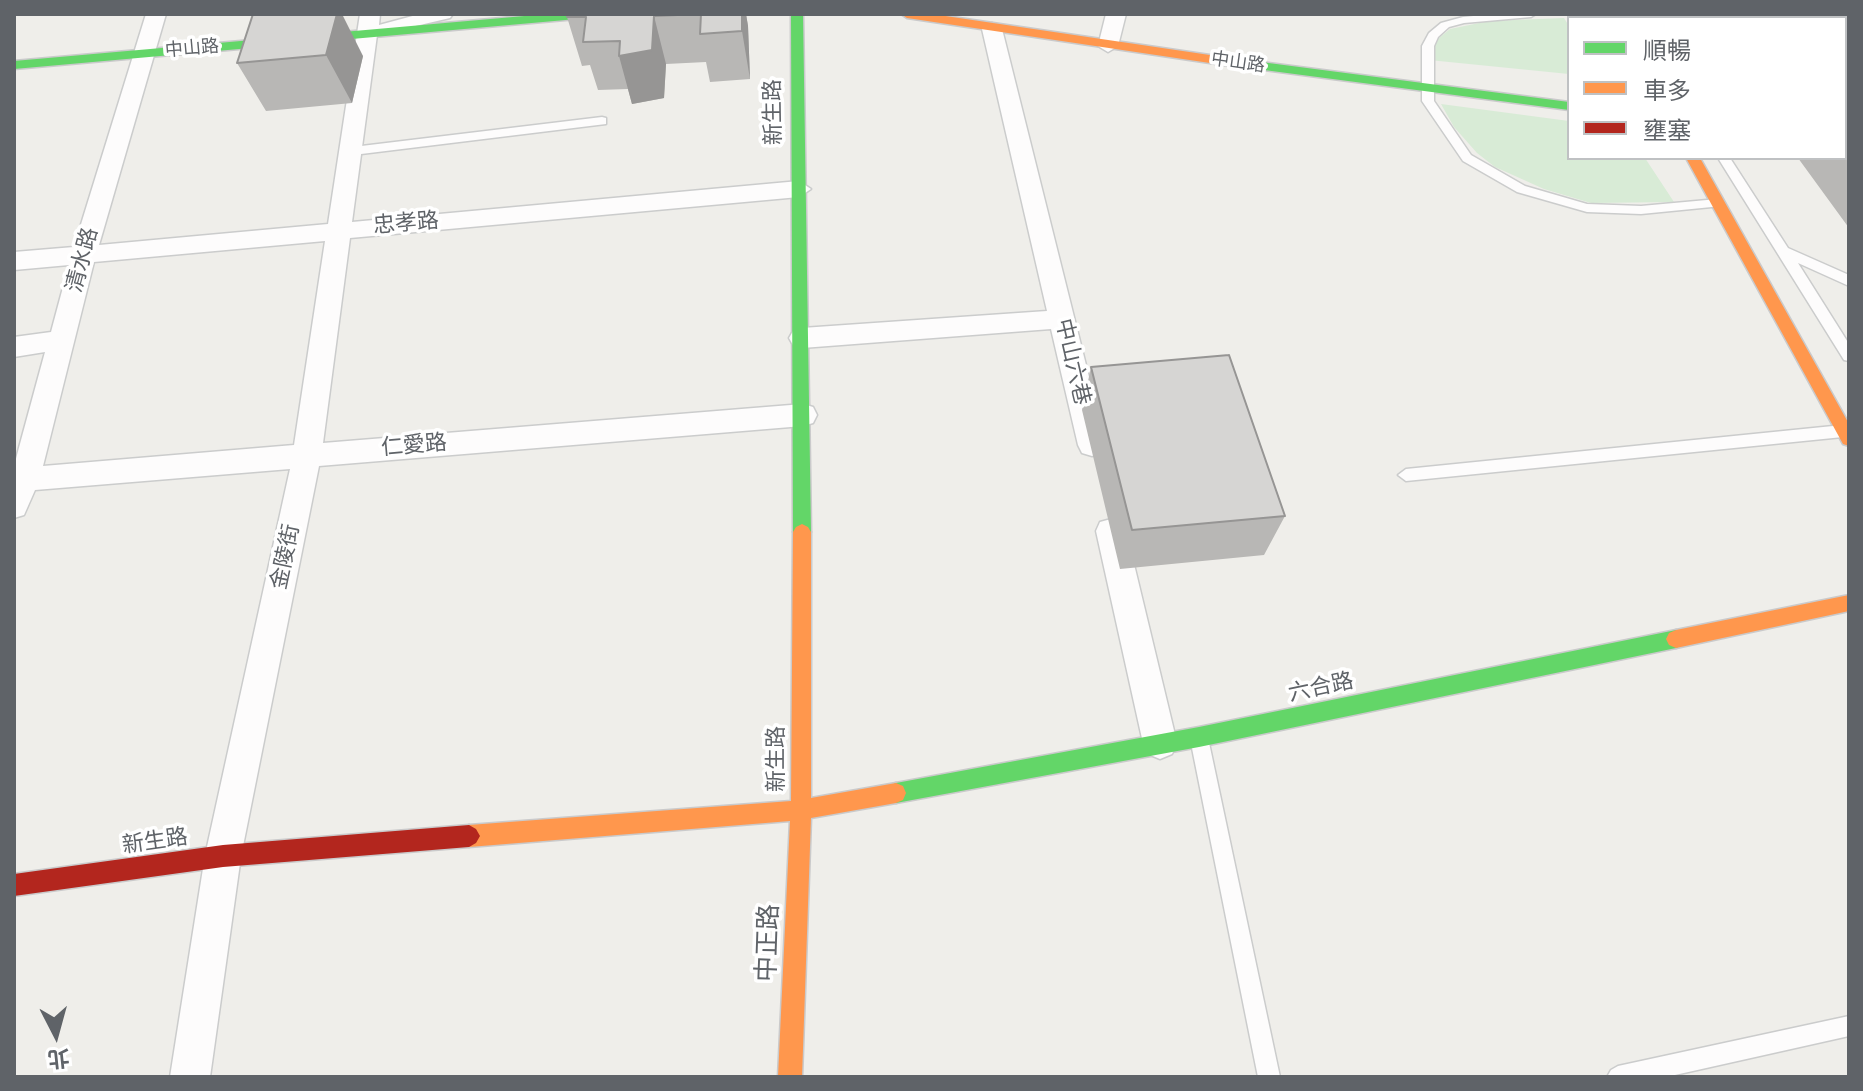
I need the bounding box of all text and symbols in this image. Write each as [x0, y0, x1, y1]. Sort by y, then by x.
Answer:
legend [1567, 16, 1847, 160]
text: 順暢 [1643, 34, 1691, 66]
street label: 中山路 [164, 36, 220, 62]
street label: 中山路 [1210, 49, 1266, 77]
text: 車多 [1643, 74, 1691, 106]
street label: 新生路 [760, 79, 788, 145]
text: 壅塞 [1643, 114, 1691, 146]
street label: 忠孝路 [372, 208, 440, 240]
street label: 清水路 [62, 225, 104, 295]
street label: 中山六巷 [1049, 316, 1095, 408]
street label: 仁愛路 [380, 430, 448, 462]
street label: 金陵街 [266, 522, 306, 592]
street label: 六合路 [1286, 668, 1356, 708]
street label: 新生路 [764, 726, 790, 792]
street label: 新生路 [120, 824, 190, 860]
street label: 中正路 [752, 903, 786, 983]
north arrow [16, 995, 96, 1075]
text: 北 [46, 1043, 71, 1075]

